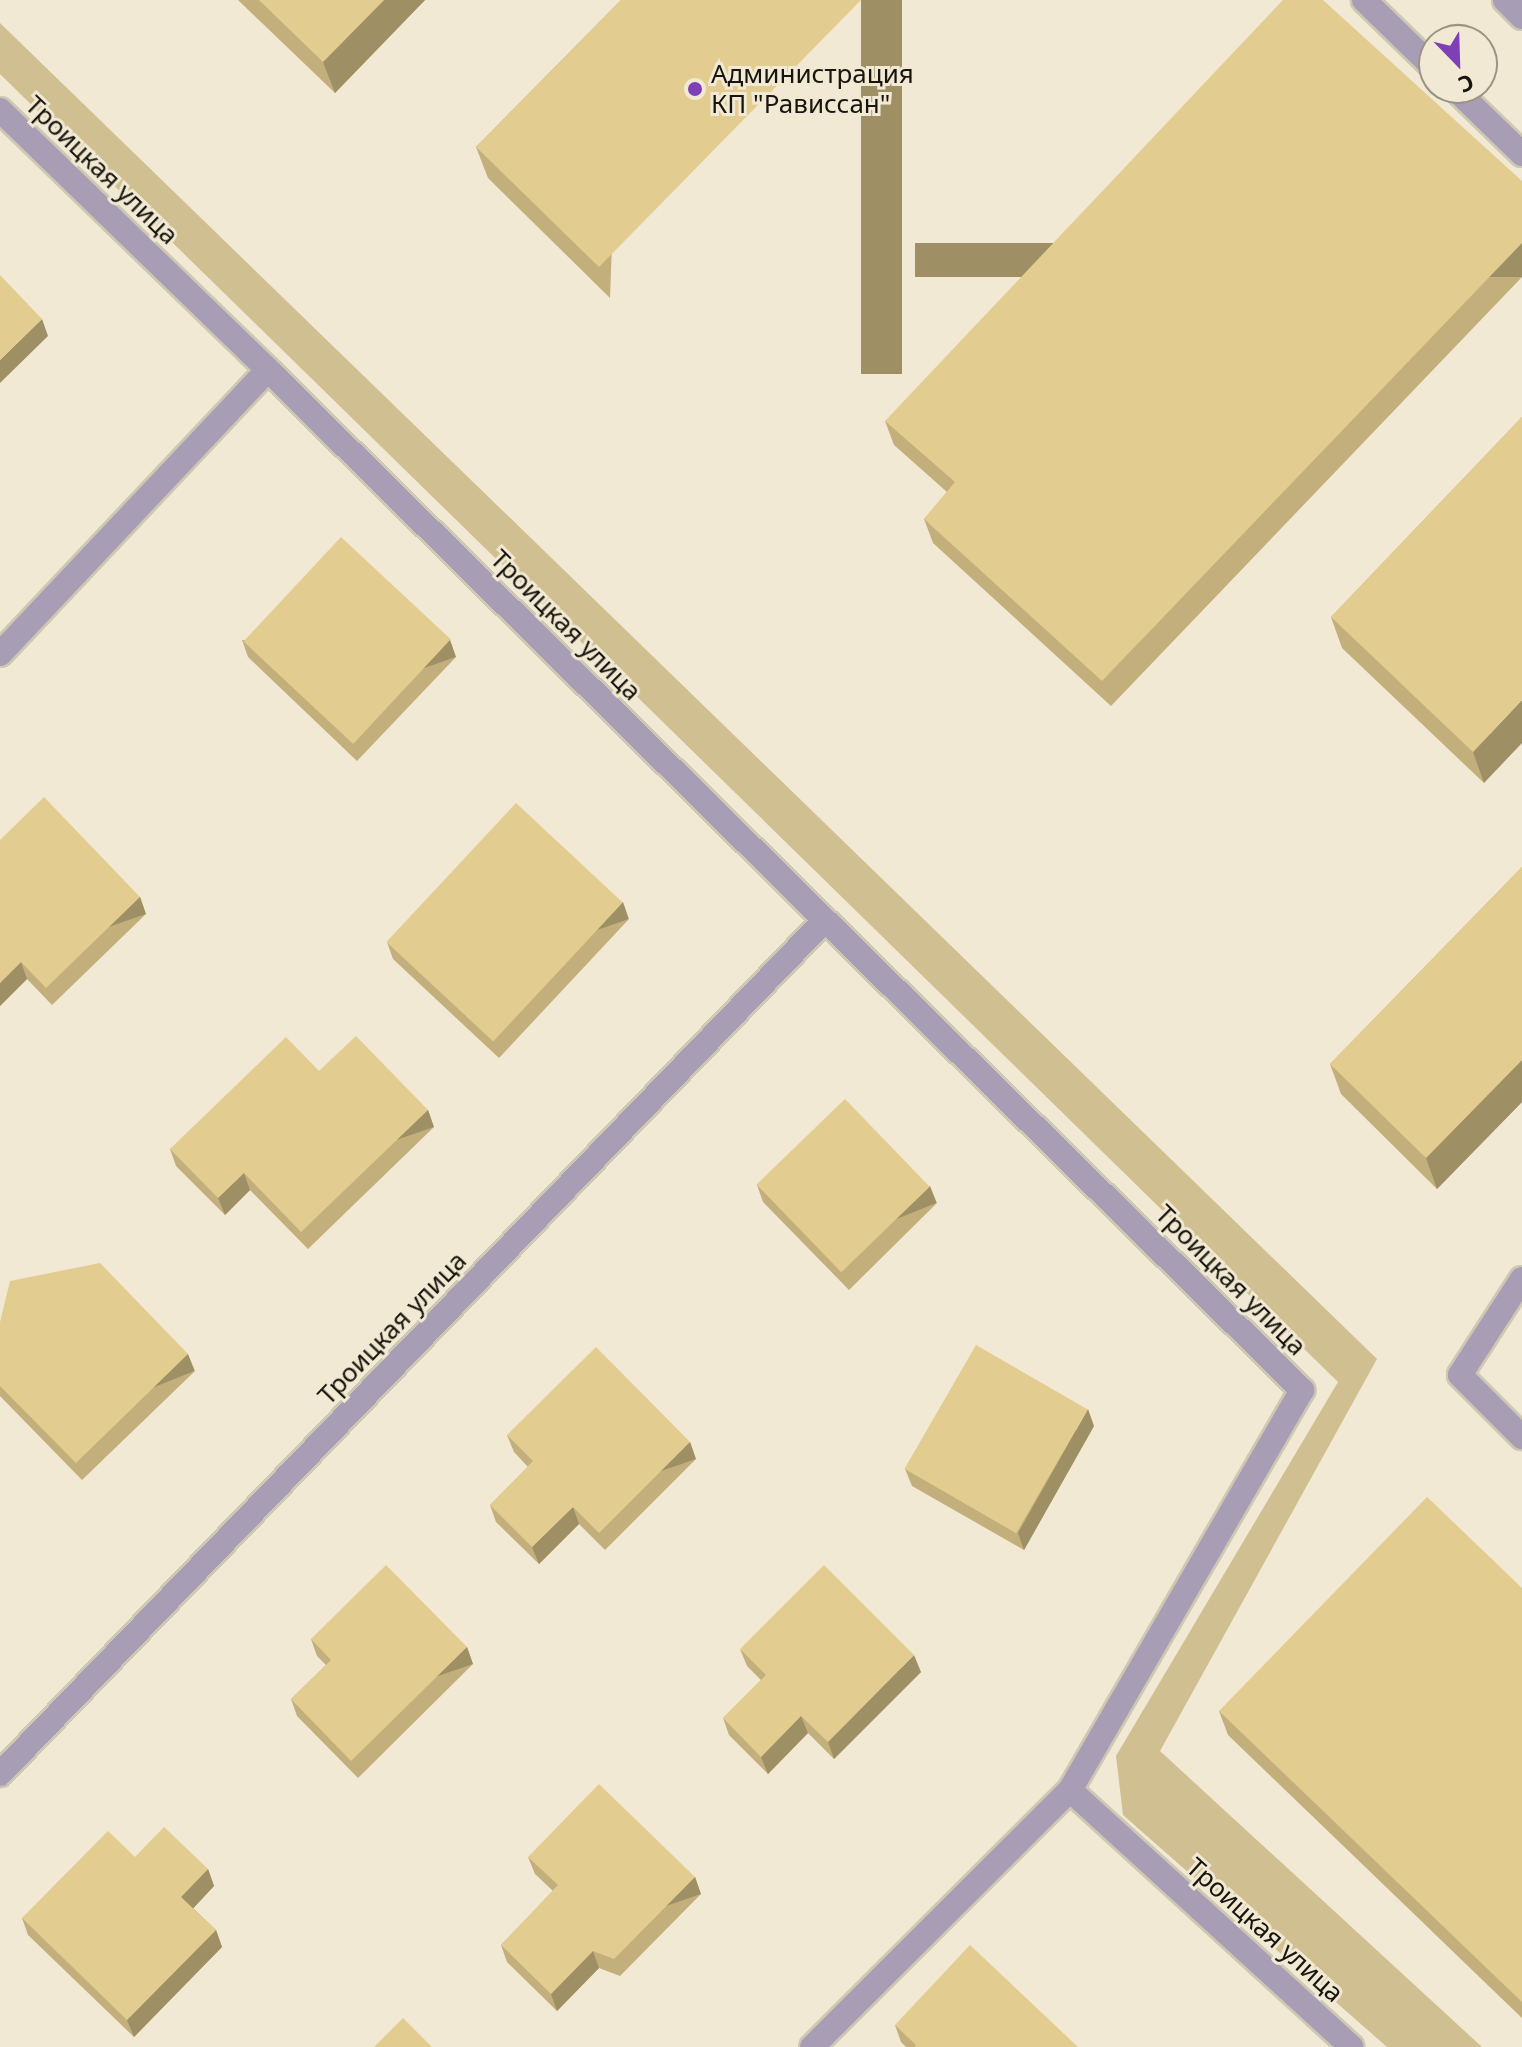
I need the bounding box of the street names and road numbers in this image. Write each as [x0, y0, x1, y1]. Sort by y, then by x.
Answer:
street label: Троицкая улица [19, 89, 185, 251]
street label: Троицкая улица [484, 543, 648, 707]
street label: Троицкая улица [1149, 1198, 1313, 1362]
street label: Троицкая улица [311, 1245, 473, 1411]
street label: Троицкая улица [1180, 1851, 1350, 2009]

